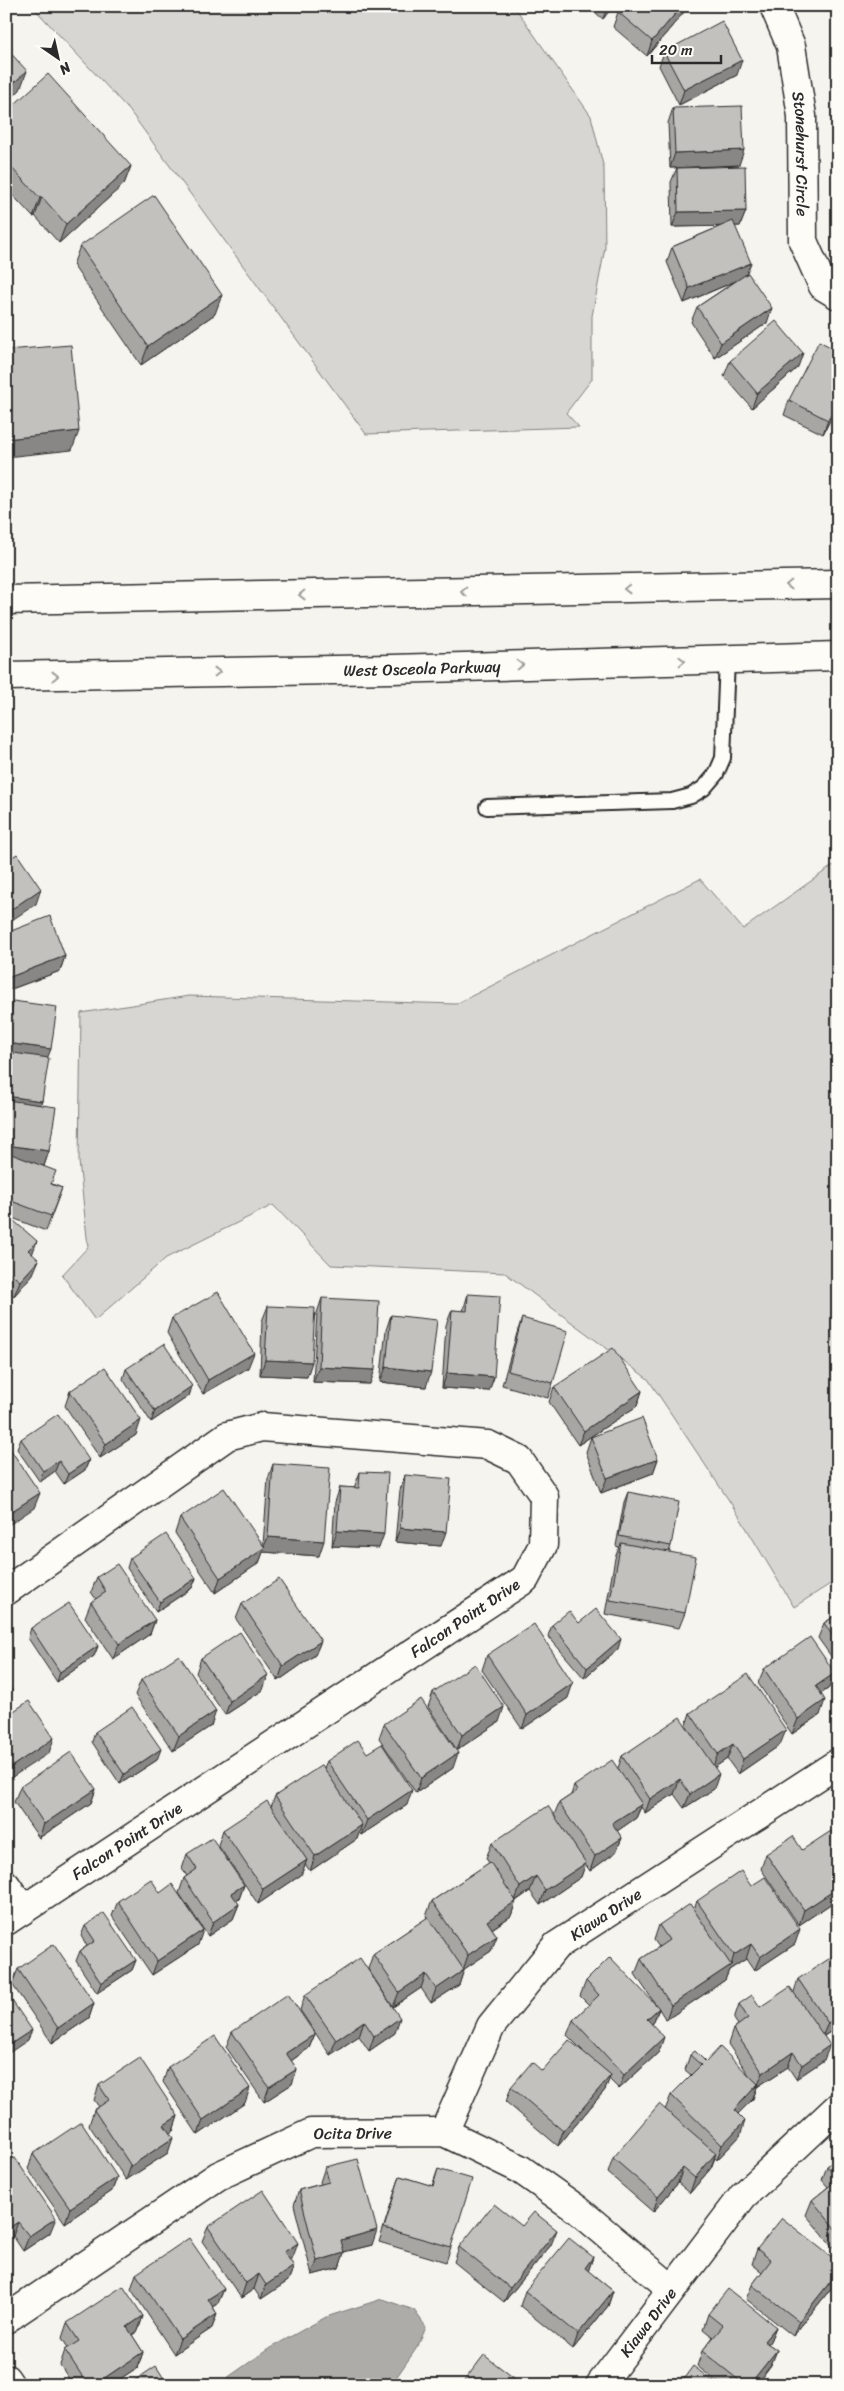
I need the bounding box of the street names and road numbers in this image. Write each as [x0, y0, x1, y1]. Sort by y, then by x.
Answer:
street label: Stonehurst Circle [784, 89, 817, 216]
street label: West Osceola Parkway [343, 651, 502, 684]
street label: Falcon Point Drive [404, 1570, 526, 1666]
street label: Falcon Point Drive [66, 1794, 189, 1888]
street label: Kiawa Drive [563, 1879, 648, 1948]
street label: Ocita Drive [314, 2118, 392, 2147]
street label: Kiawa Drive [611, 2281, 684, 2363]

